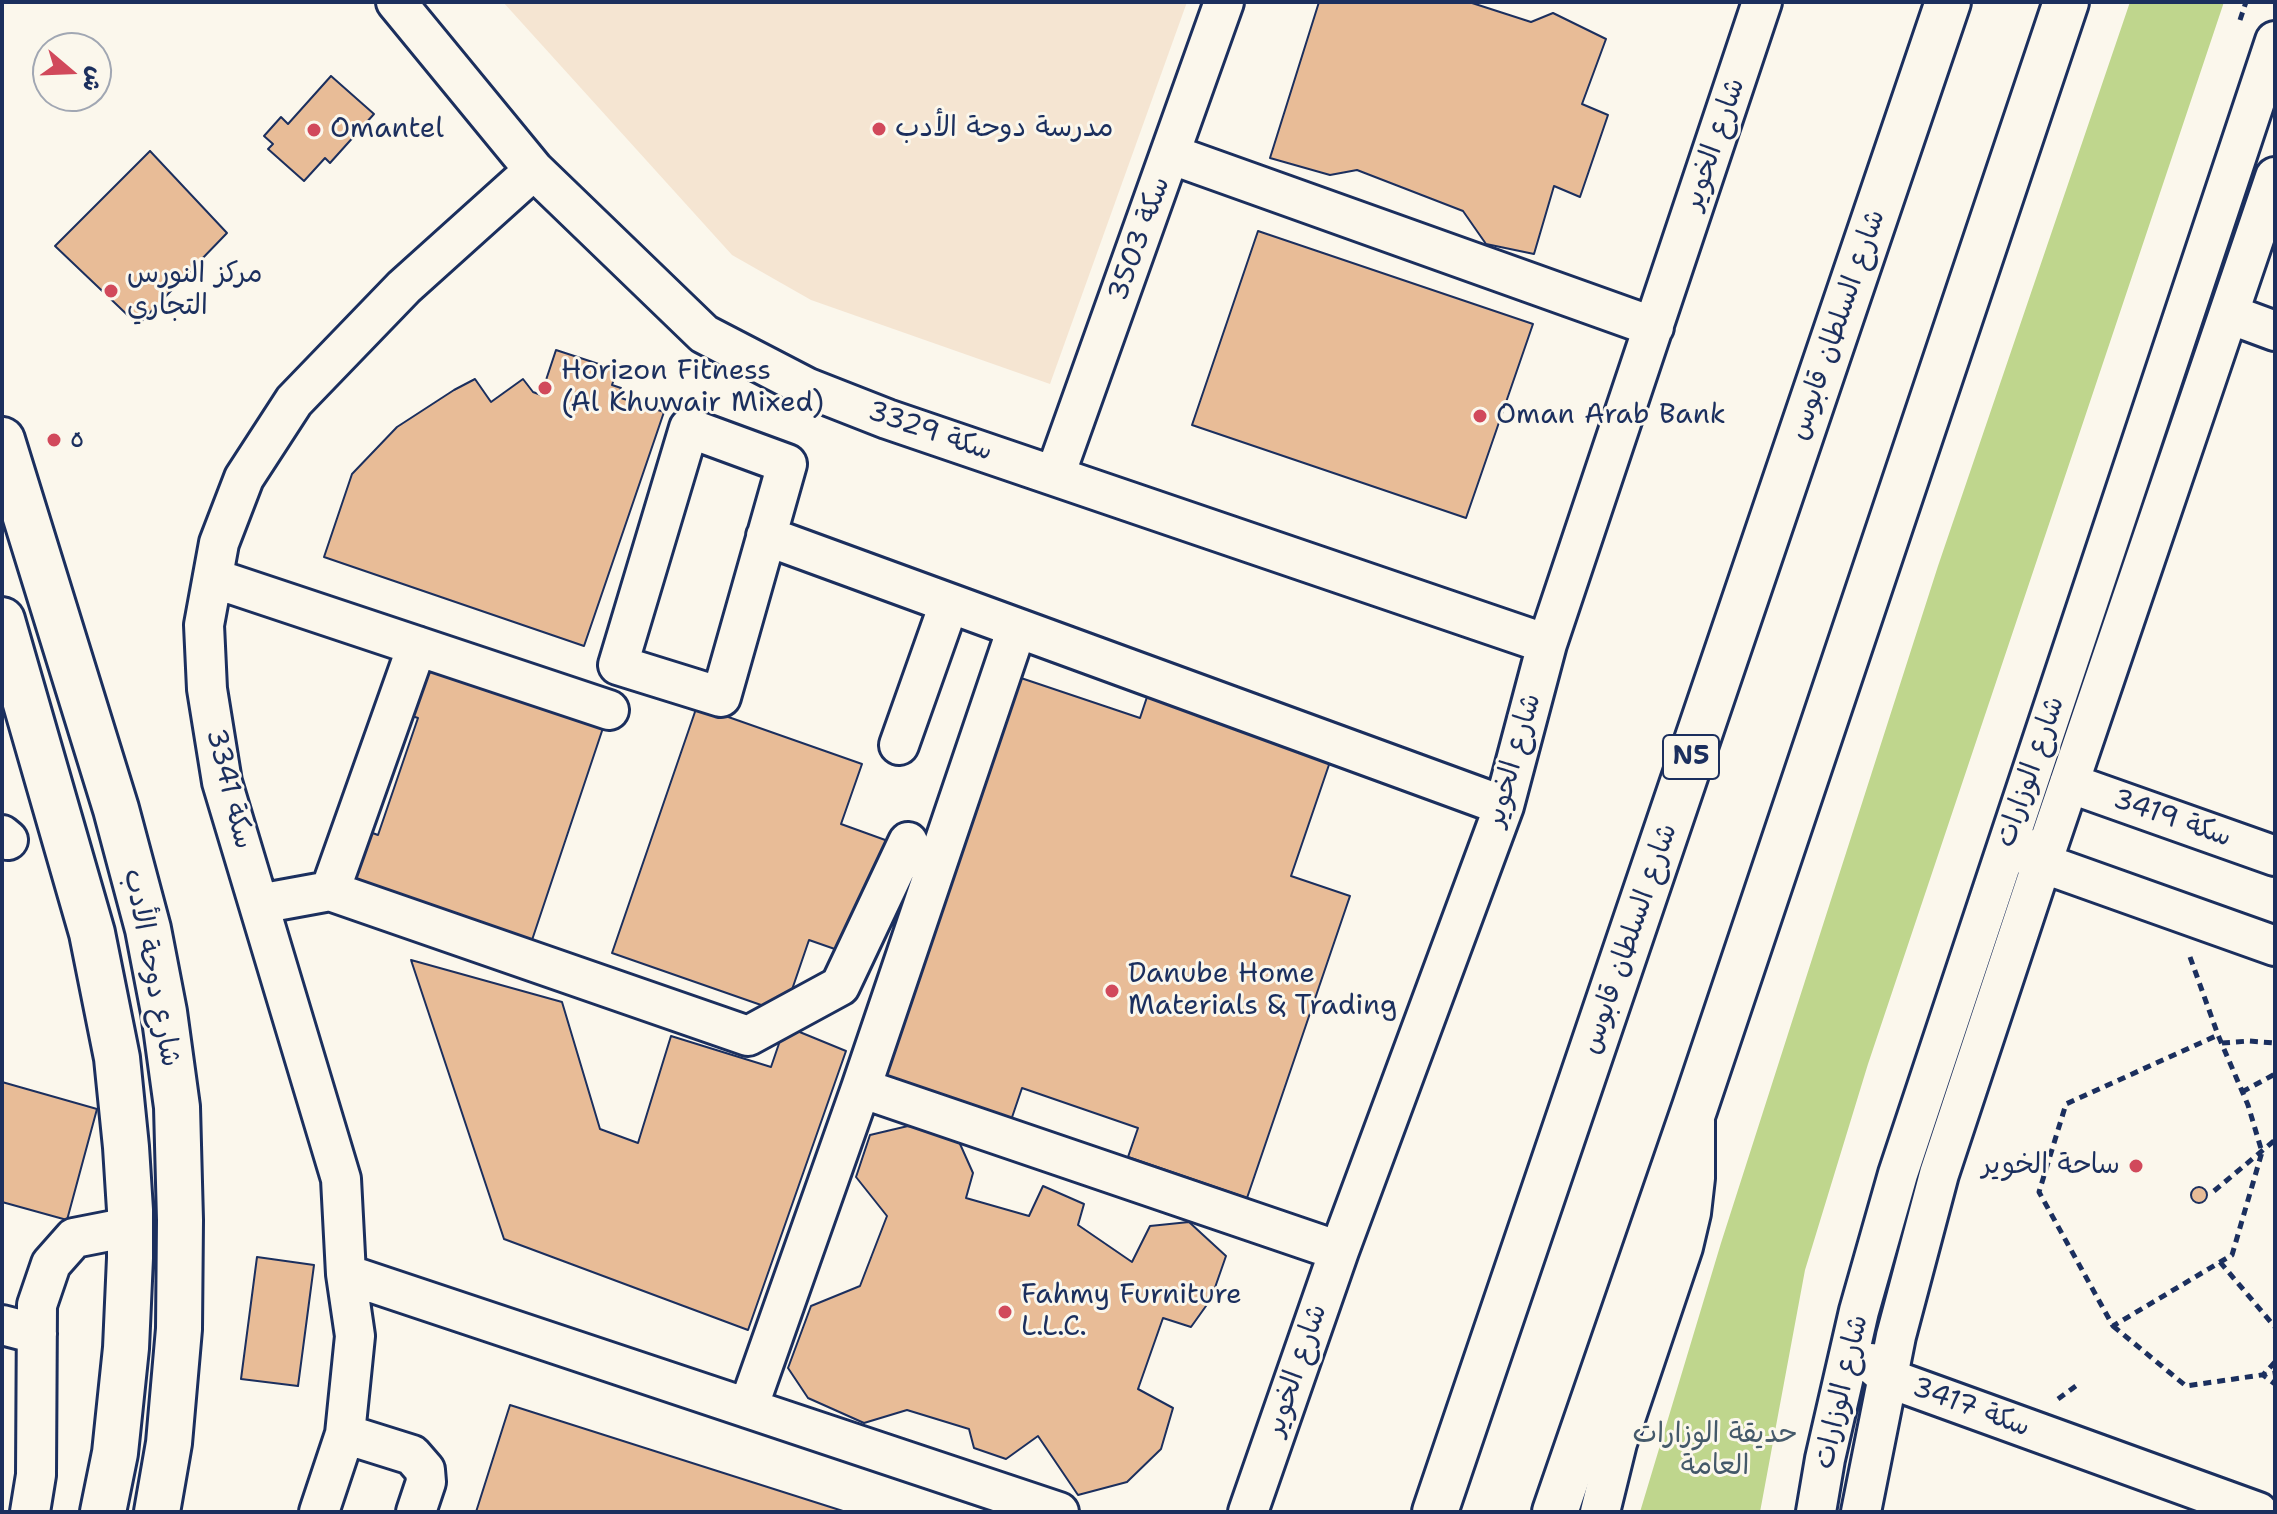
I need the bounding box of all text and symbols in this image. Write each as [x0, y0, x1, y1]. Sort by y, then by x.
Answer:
north arrow [32, 32, 112, 112]
text: ش [76, 63, 111, 95]
street label: شارع الخوير [1677, 74, 1753, 214]
place label: مدرسة دوحة الأدب [895, 112, 1114, 146]
place label: Omantel [330, 113, 444, 147]
marker: مدرسة دوحة الأدب [870, 120, 888, 138]
marker: Omantel [305, 121, 323, 139]
street label: سكة 3503 [1102, 172, 1178, 306]
street label: شارع السلطان قابوس [1783, 205, 1893, 445]
place label: مركز النورس التجاري [127, 258, 263, 324]
marker: مركز النورس التجاري [102, 282, 120, 300]
place label: Horizon Fitness (Al Khuwair Mixed) [561, 355, 824, 421]
marker: Horizon Fitness (Al Khuwair Mixed) [536, 379, 554, 397]
street label: سكة 3329 [863, 395, 997, 469]
place label: Oman Arab Bank [1496, 399, 1726, 433]
marker: Oman Arab Bank [1471, 407, 1489, 425]
place label: ه [70, 423, 84, 457]
marker: ه [45, 431, 63, 449]
street label: شارع الخوير [1479, 690, 1549, 830]
street label: شارع الوزارات [1990, 692, 2072, 852]
street label: سكة 3341 [198, 725, 260, 853]
road number: N5 [1663, 735, 1719, 779]
street label: سكة 3419 [2108, 783, 2236, 855]
street label: شارع السلطان قابوس [1575, 819, 1685, 1059]
street label: شارع دوحة الأدب [115, 866, 187, 1070]
place label: Danube Home Materials & Trading [1128, 958, 1397, 1024]
marker: Danube Home Materials & Trading [1103, 982, 1121, 1000]
place label: ساحة الخوير [1982, 1149, 2120, 1183]
marker: ساحة الخوير [2127, 1157, 2145, 1175]
place label: Fahmy Furniture L.L.C. [1021, 1279, 1242, 1345]
street label: شارع الخوير [1259, 1300, 1335, 1440]
marker: Fahmy Furniture L.L.C. [996, 1303, 1014, 1321]
street label: شارع الوزارات [1808, 1312, 1876, 1472]
street label: سكة 3417 [1908, 1371, 2034, 1445]
park label: حديقة الوزارات العامة [1632, 1418, 1798, 1484]

